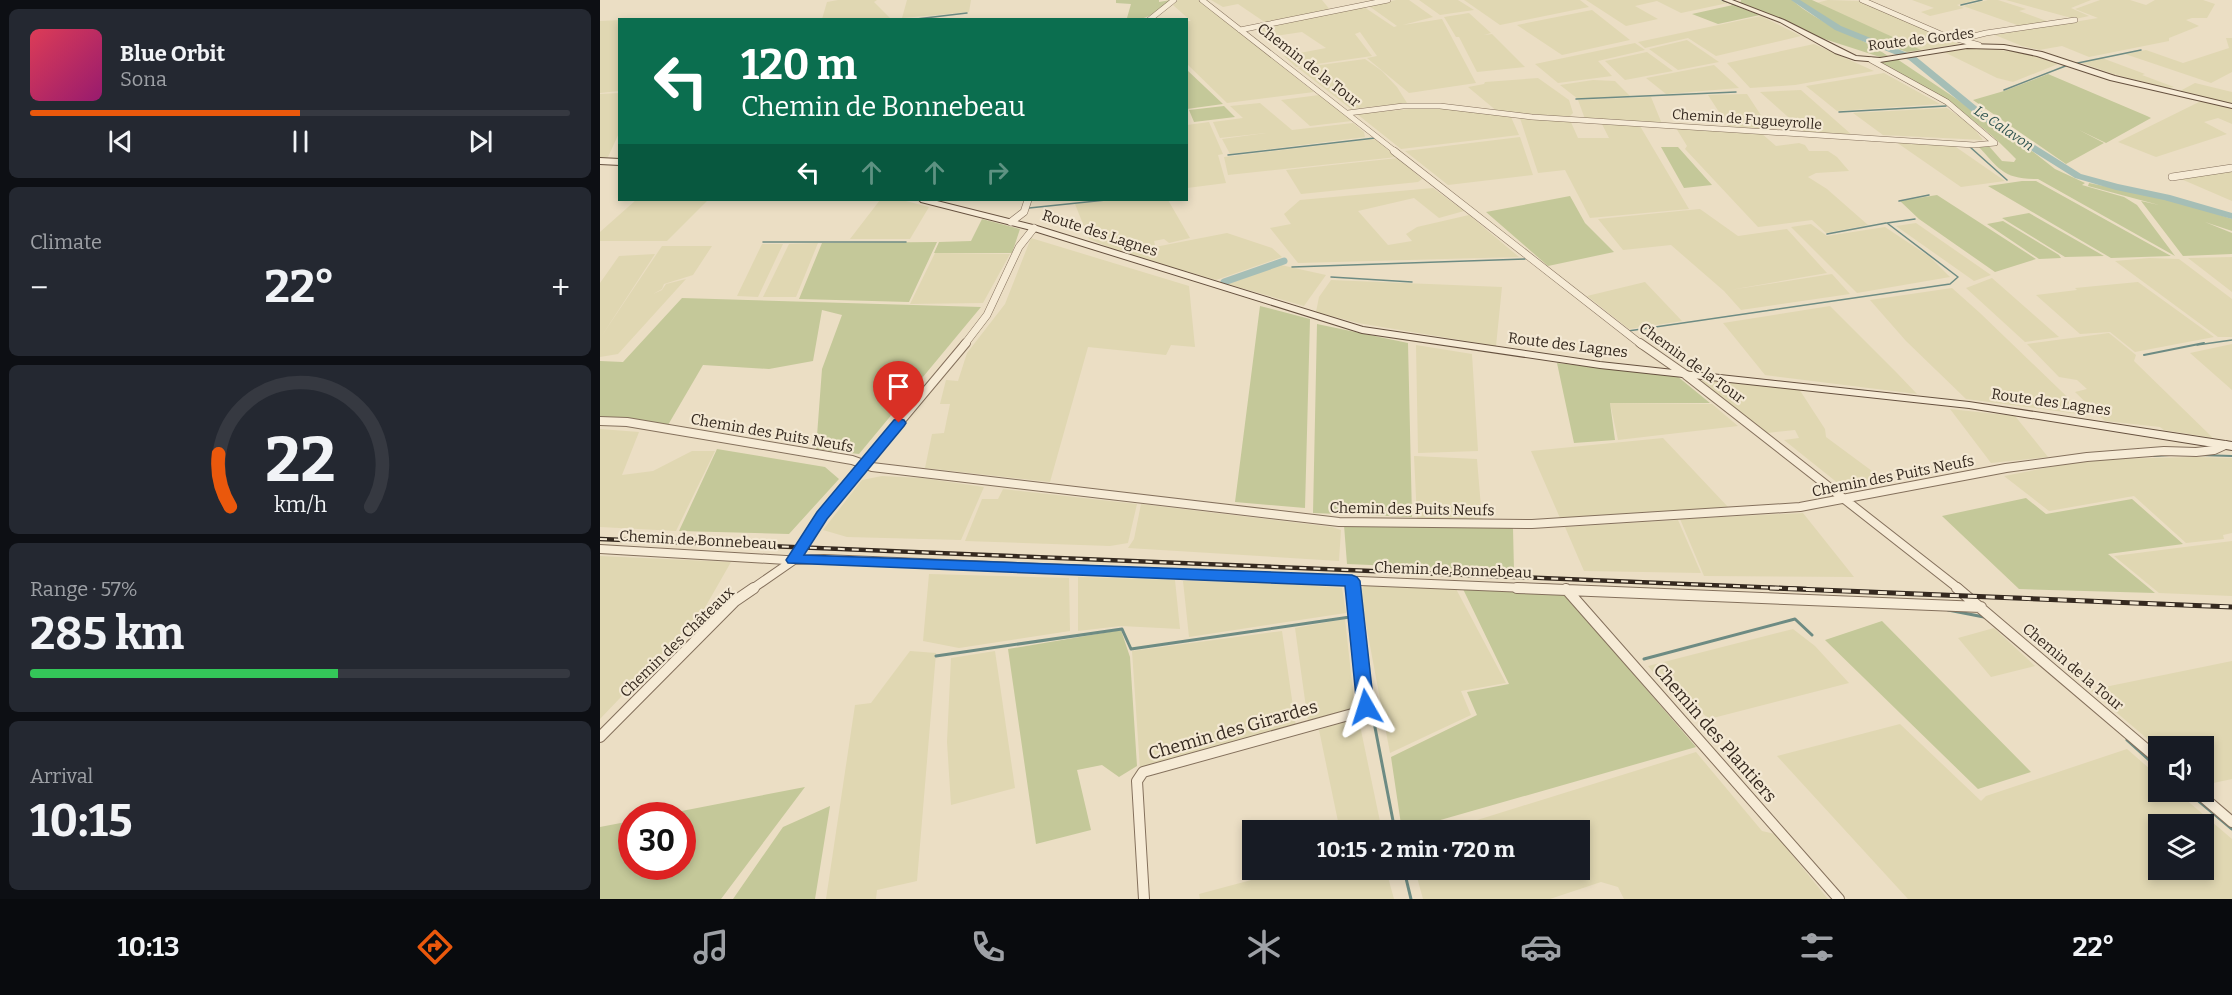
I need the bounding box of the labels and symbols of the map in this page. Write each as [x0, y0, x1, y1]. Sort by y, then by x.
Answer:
street label: Chemin de la Tour [1254, 19, 1364, 111]
street label: Route de Gordes [1867, 25, 1975, 54]
water label: Le Calavon [1971, 102, 2037, 155]
street label: Chemin de Fugueyrolle [1671, 106, 1822, 133]
street label: Route des Lagnes [1040, 206, 1160, 260]
street label: Chemin de la Tour [1636, 319, 1749, 408]
street label: Route des Lagnes [1507, 329, 1629, 361]
pin [873, 361, 924, 423]
street label: Route des Lagnes [1990, 385, 2112, 419]
street label: Chemin des Puits Neufs [689, 410, 855, 456]
street label: Chemin des Puits Neufs [1810, 451, 1976, 501]
street label: Chemin des Puits Neufs [1329, 499, 1495, 519]
street label: Chemin de Bonnebeau [619, 527, 777, 553]
street label: Chemin de Bonnebeau [1374, 558, 1532, 582]
street label: Chemin des Châteaux [616, 583, 738, 701]
street label: Chemin de la Tour [2019, 620, 2127, 715]
street label: Chemin des Plantiers [1649, 659, 1781, 807]
position arrow [1334, 675, 1398, 739]
street label: Chemin des Girardes [1146, 695, 1320, 765]
speed limit sign: 30 [618, 802, 696, 880]

